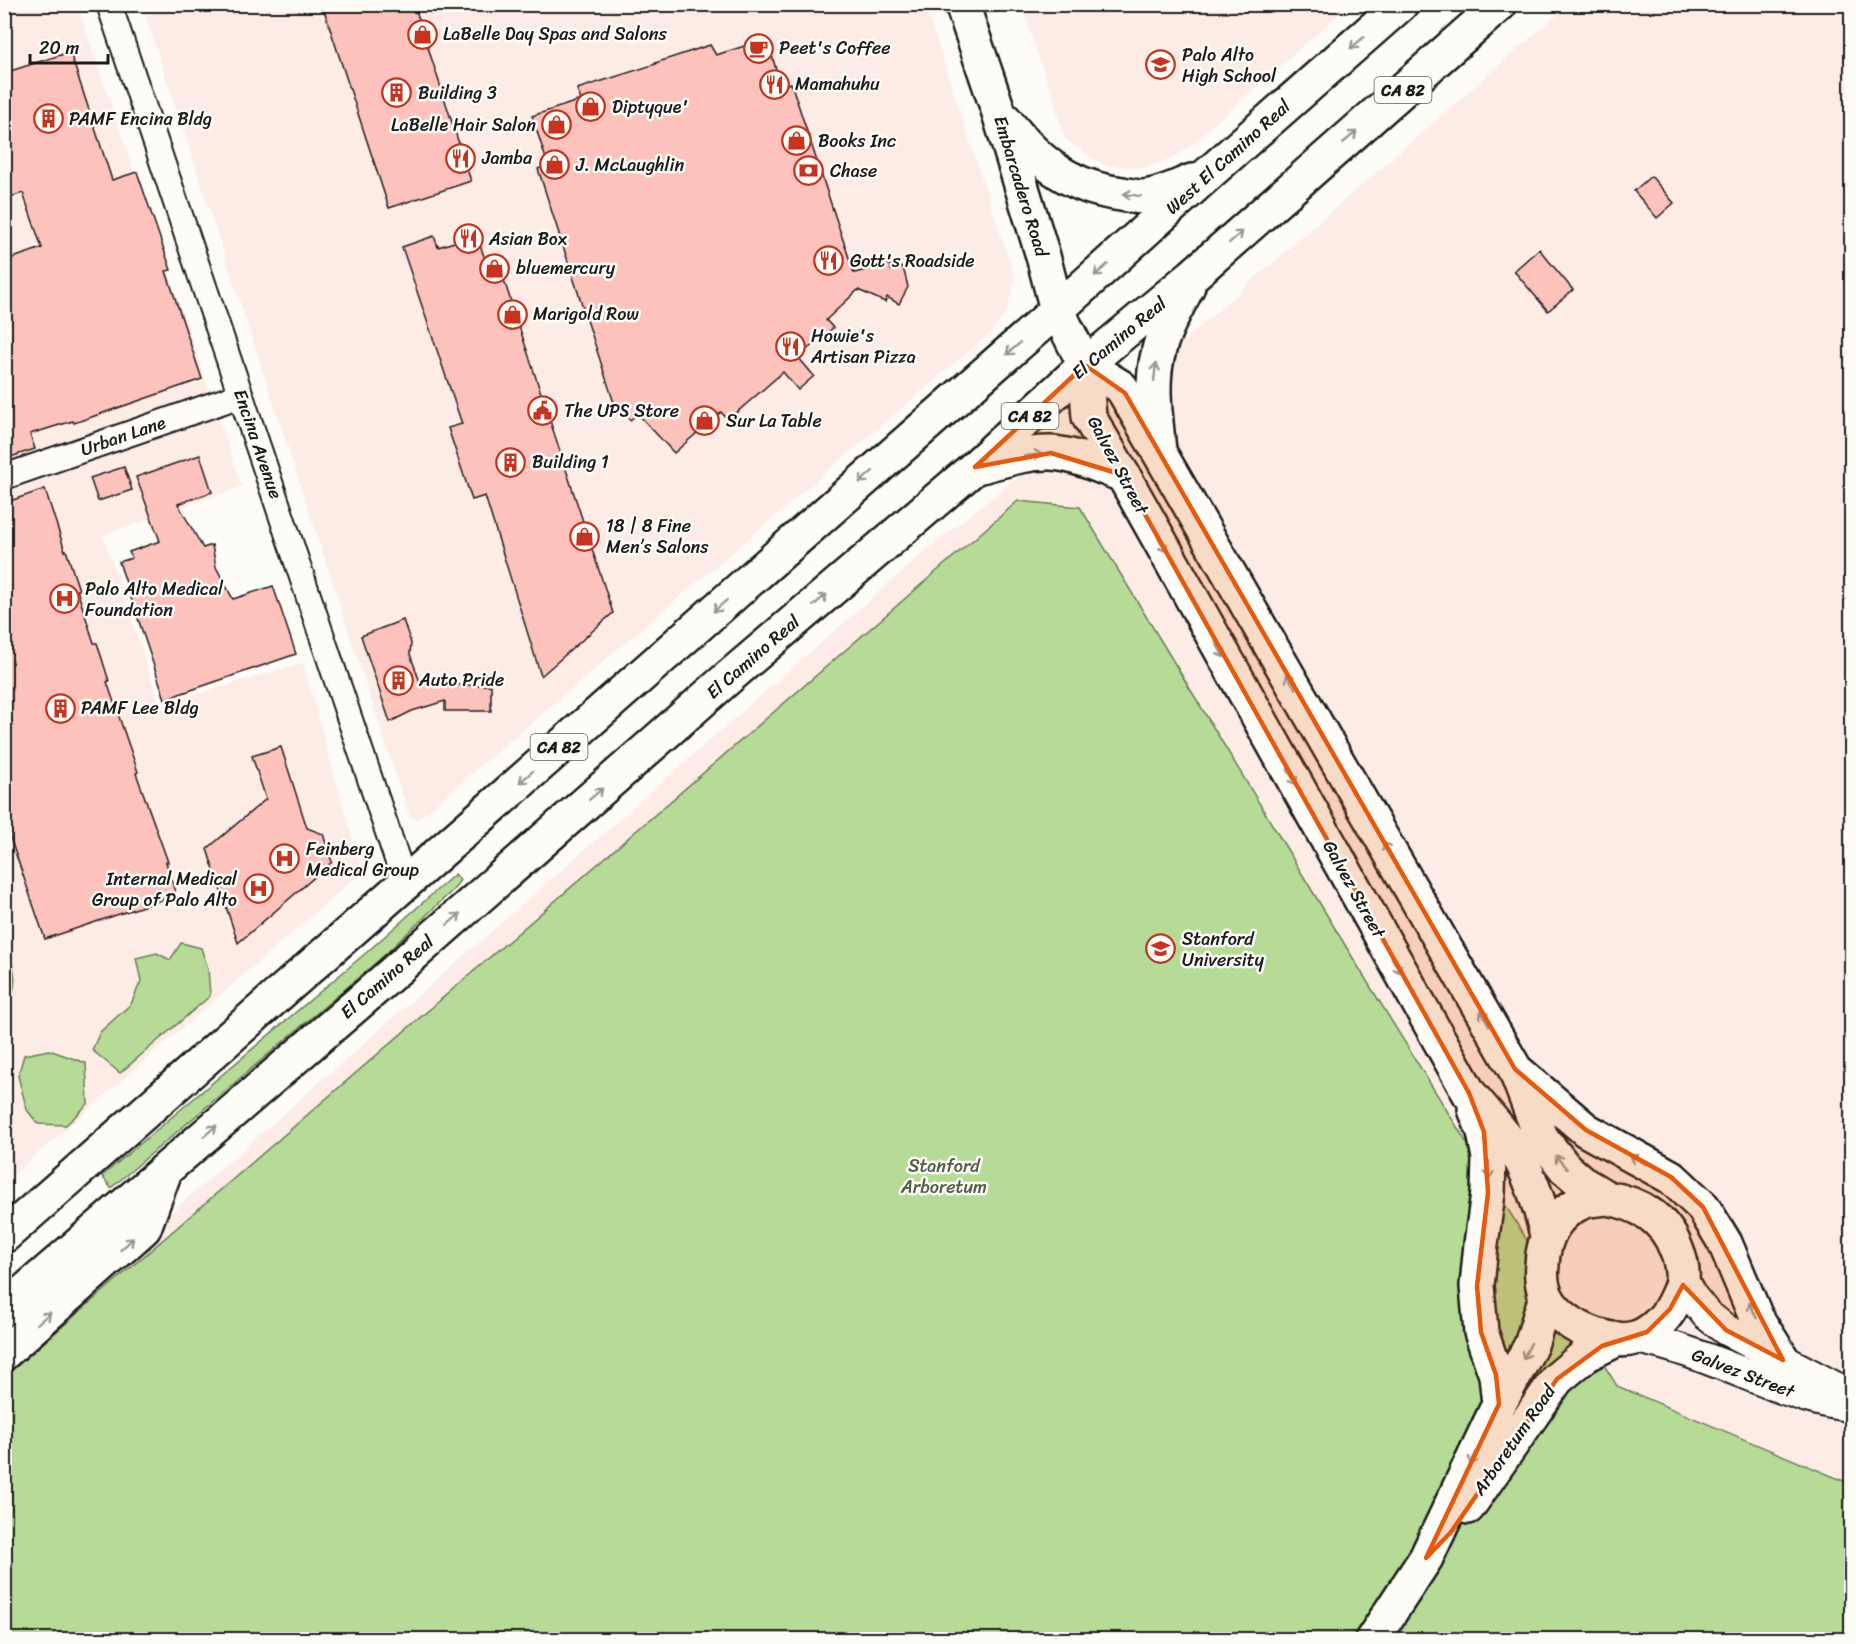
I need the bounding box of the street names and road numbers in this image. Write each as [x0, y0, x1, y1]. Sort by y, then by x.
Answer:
road number: CA 82 [1374, 77, 1432, 103]
street label: West El Camino Real [1158, 91, 1299, 223]
street label: Embarcadero Road [984, 112, 1058, 262]
street label: El Camino Real [1064, 288, 1175, 388]
street label: Encina Avenue [224, 385, 292, 503]
road number: CA 82 [1002, 403, 1058, 429]
street label: Urban Lane [76, 406, 170, 465]
street label: Galvez Street [1079, 410, 1158, 521]
street label: El Camino Real [699, 606, 808, 707]
road number: CA 82 [530, 734, 588, 760]
street label: Galvez Street [1314, 834, 1395, 945]
street label: El Camino Real [333, 926, 442, 1027]
street label: Galvez Street [1687, 1339, 1800, 1408]
street label: Arboretum Road [1463, 1377, 1565, 1503]

